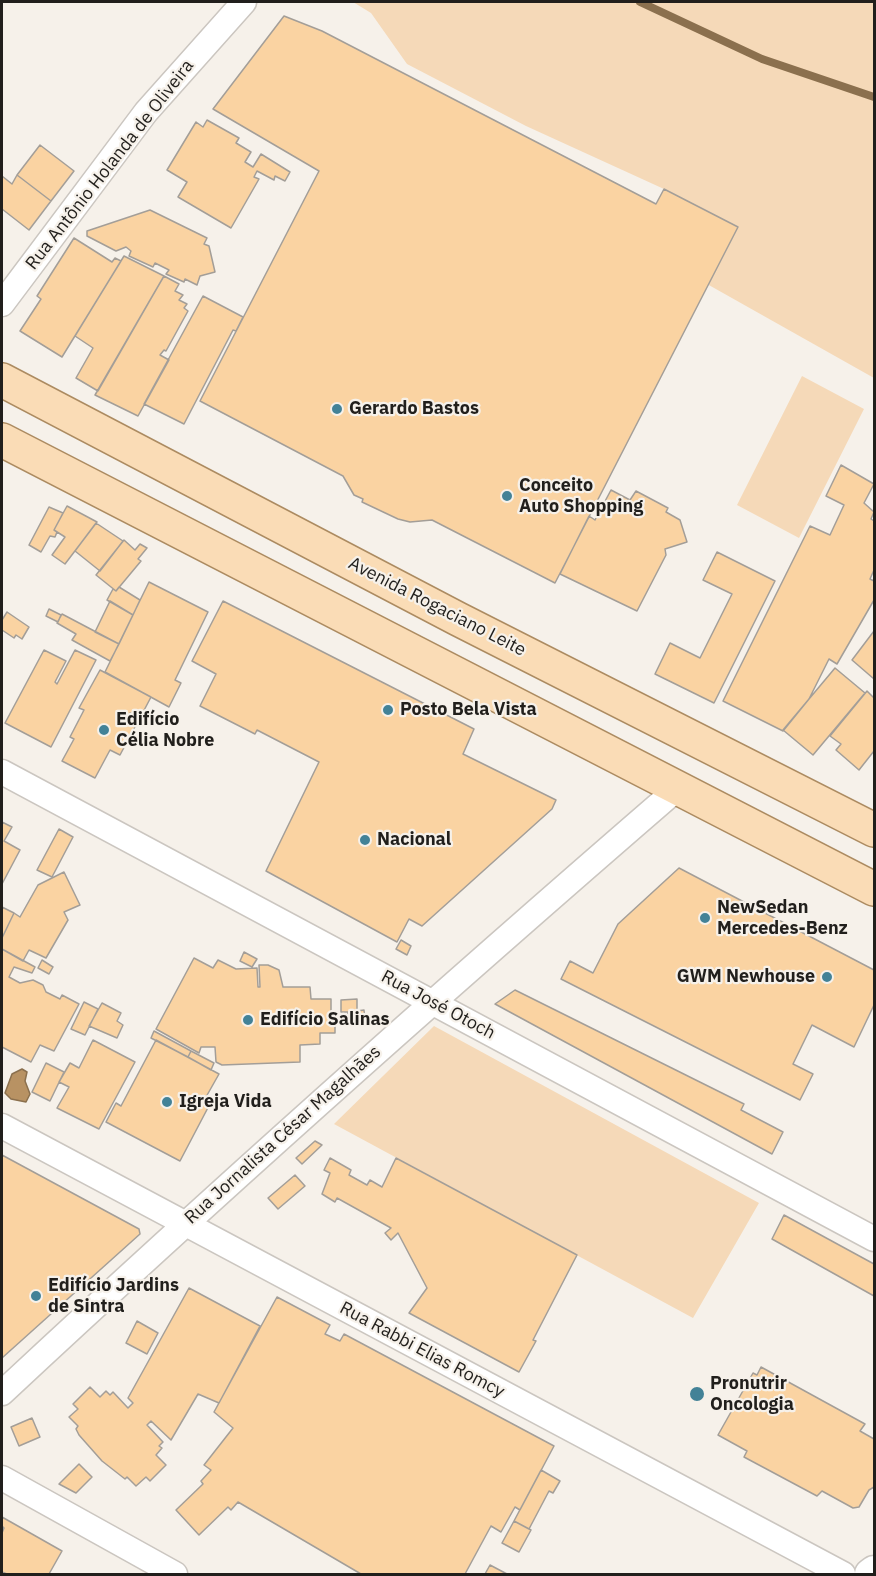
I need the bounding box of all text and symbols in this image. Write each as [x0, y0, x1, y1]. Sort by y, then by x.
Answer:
street label: Rua Antônio Holanda de Oliveira [21, 56, 199, 274]
place label: Gerardo Bastos [349, 398, 479, 420]
marker: Gerardo Bastos [330, 402, 344, 416]
place label: Conceito Auto Shopping [519, 475, 643, 518]
marker: Conceito Auto Shopping [500, 489, 514, 503]
street label: Avenida Rogaciano Leite [345, 553, 529, 661]
place label: Posto Bela Vista [400, 699, 537, 721]
marker: Posto Bela Vista [381, 703, 395, 717]
place label: Edifício Célia Nobre [116, 709, 214, 752]
marker: Edifício Célia Nobre [97, 723, 111, 737]
place label: Nacional [377, 829, 451, 851]
marker: Nacional [358, 833, 372, 847]
place label: NewSedan Mercedes-Benz [717, 897, 848, 940]
marker: NewSedan Mercedes-Benz [698, 911, 712, 925]
street label: Rua José Otoch [377, 966, 499, 1044]
place label: GWM Newhouse [677, 966, 815, 988]
marker: GWM Newhouse [820, 970, 834, 984]
place label: Edifício Salinas [260, 1009, 390, 1031]
marker: Edifício Salinas [241, 1013, 255, 1027]
street label: Rua Jornalista César Magalhães [180, 1041, 386, 1229]
place label: Igreja Vida [179, 1091, 272, 1113]
marker: Igreja Vida [160, 1095, 174, 1109]
place label: Edifício Jardins de Sintra [48, 1275, 179, 1318]
marker: Edifício Jardins de Sintra [29, 1289, 43, 1303]
street label: Rua Rabbi Elias Romcy [336, 1297, 508, 1403]
place label: Pronutrir Oncologia [710, 1373, 794, 1416]
marker: Pronutrir Oncologia [688, 1385, 706, 1403]

